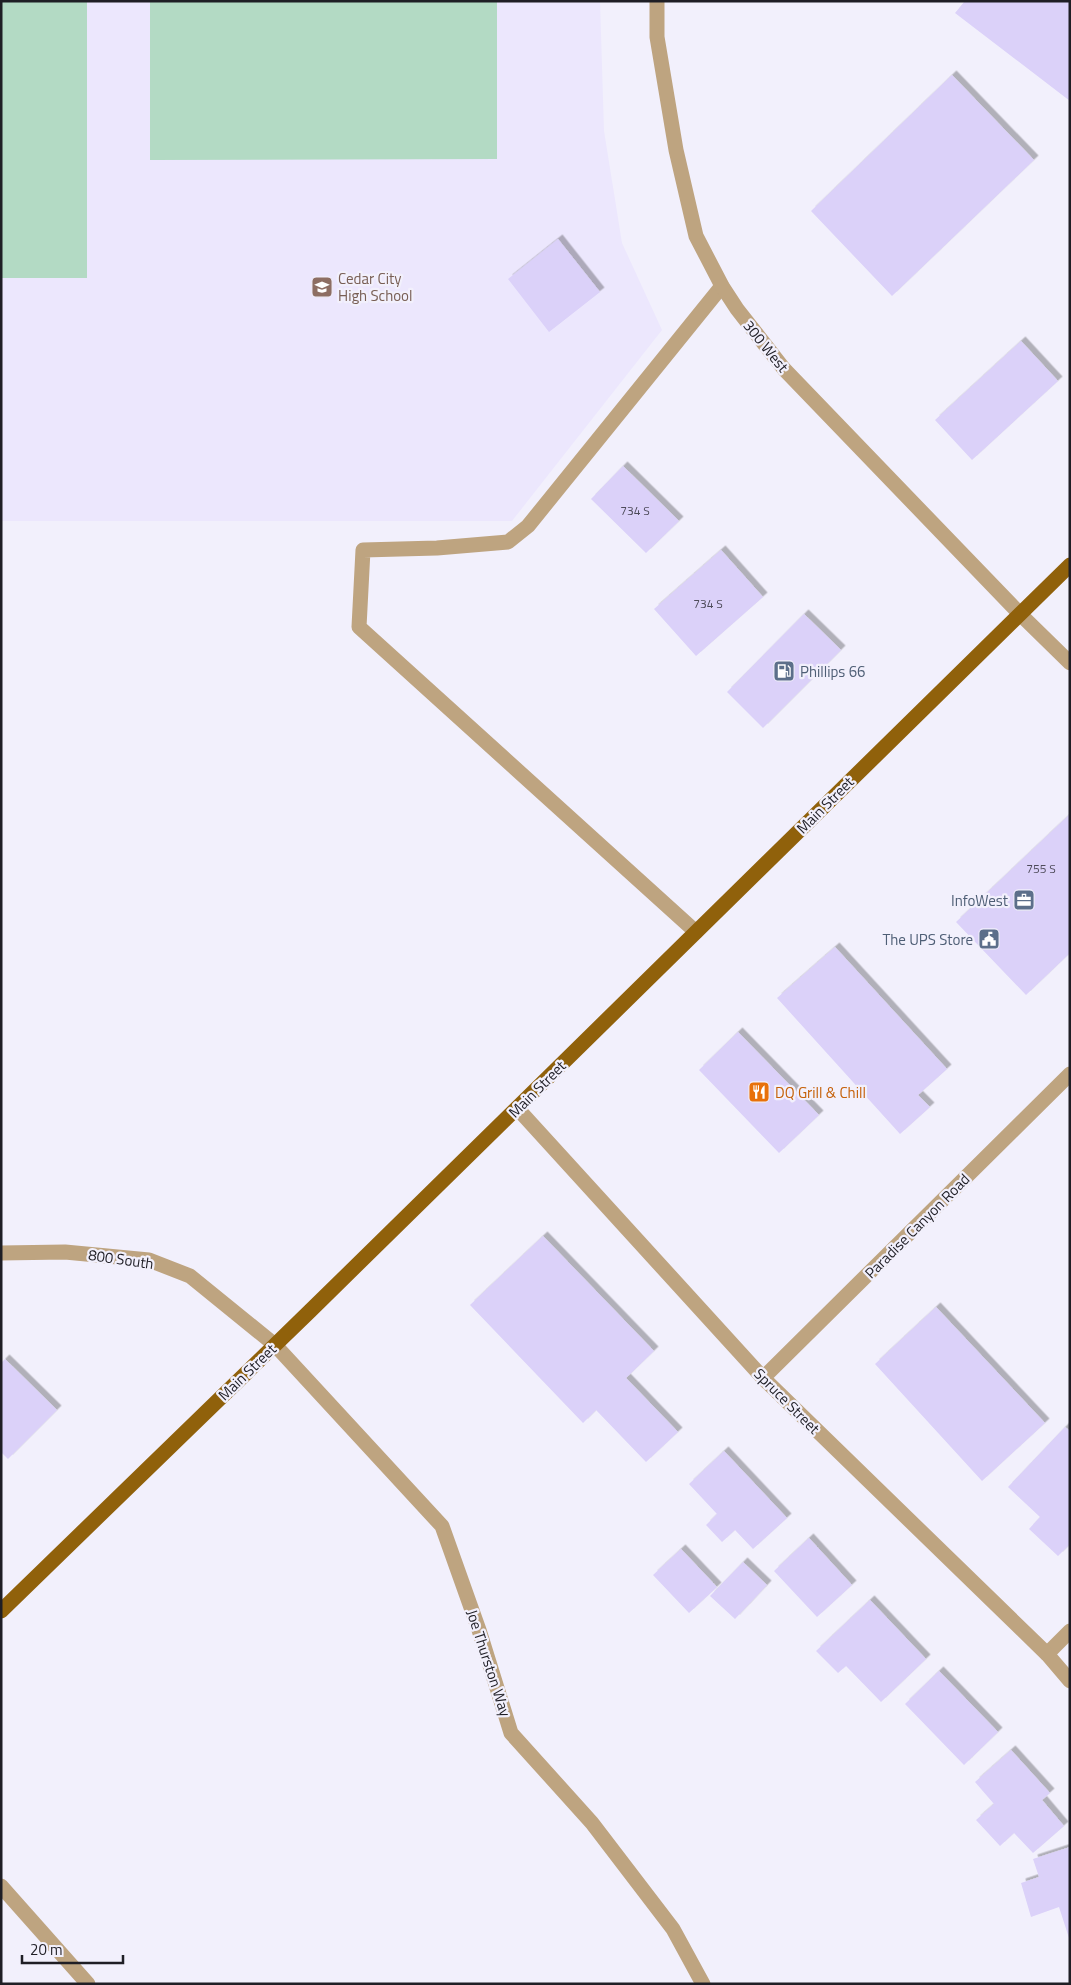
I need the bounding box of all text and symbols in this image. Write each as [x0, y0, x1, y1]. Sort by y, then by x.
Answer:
place label: Cedar City High School [338, 267, 413, 307]
school or university icon: Cedar City High School [310, 275, 334, 299]
street label: 300 West [738, 315, 795, 378]
house number: 734 S [620, 501, 650, 520]
house number: 734 S [693, 594, 723, 613]
fuel station icon: Phillips 66 [772, 659, 796, 683]
place label: Phillips 66 [800, 660, 865, 683]
street label: Main Street [791, 770, 860, 839]
house number: 755 S [1026, 859, 1056, 878]
office icon: InfoWest [1012, 888, 1036, 912]
place label: InfoWest [951, 889, 1009, 912]
public building icon: The UPS Store [977, 927, 1001, 951]
place label: The UPS Store [882, 928, 973, 951]
street label: Main Street [503, 1054, 572, 1123]
restaurant icon: DQ Grill & Chill [747, 1080, 771, 1104]
place label: DQ Grill & Chill [775, 1081, 866, 1104]
street label: Paradise Canyon Road [859, 1168, 975, 1284]
street label: 800 South [87, 1243, 155, 1275]
street label: Main Street [213, 1338, 282, 1406]
street label: Spruce Street [749, 1363, 826, 1440]
street label: Joe Thurston Way [461, 1606, 517, 1720]
scale bar [22, 1932, 124, 1964]
text: 20 m [30, 1938, 63, 1961]

